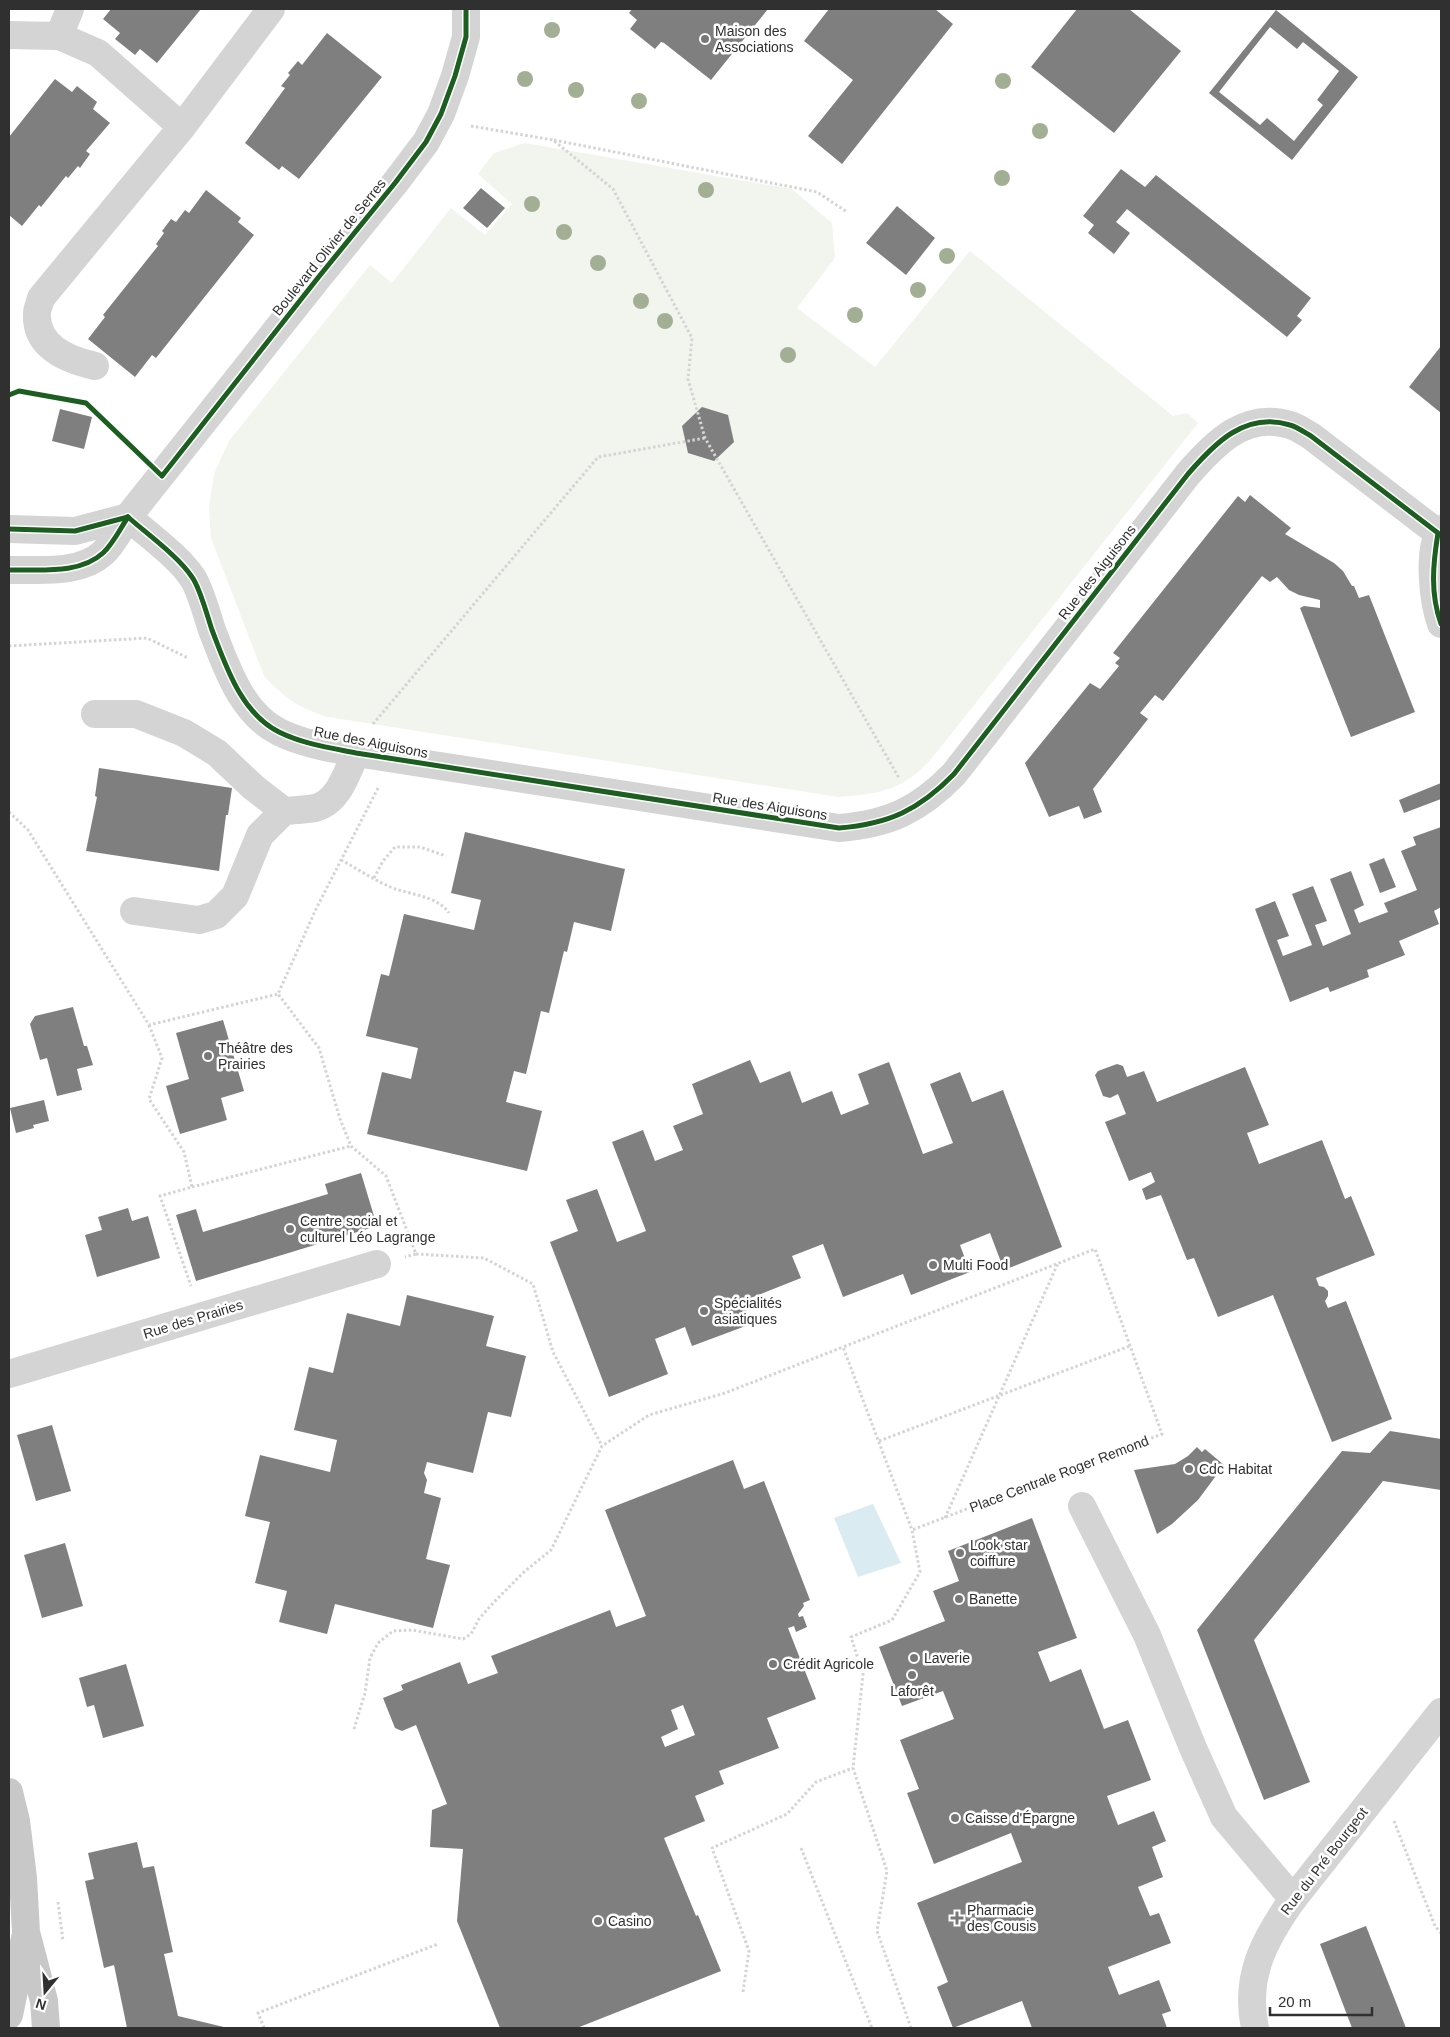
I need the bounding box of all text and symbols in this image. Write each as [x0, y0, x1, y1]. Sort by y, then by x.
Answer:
place label: Maison des Associations [715, 23, 794, 55]
marker: Maison des Associations [699, 33, 711, 45]
street label: Boulevard Olivier de Serres [269, 175, 389, 319]
street label: Rue des Aiguisons [1055, 521, 1139, 623]
street label: Rue des Aiguisons [313, 723, 429, 761]
street label: Rue des Aiguisons [711, 789, 829, 823]
place label: Théâtre des Prairies [218, 1040, 293, 1072]
marker: Théâtre des Prairies [202, 1050, 214, 1062]
place label: Centre social et culturel Léo Lagrange [300, 1213, 436, 1245]
marker: Centre social et culturel Léo Lagrange [284, 1223, 296, 1235]
place label: Multi Food [943, 1257, 1008, 1273]
marker: Multi Food [927, 1259, 939, 1271]
place label: Spécialités asiatiques [714, 1295, 782, 1327]
street label: Rue des Prairies [141, 1296, 245, 1342]
marker: Spécialités asiatiques [698, 1305, 710, 1317]
street label: Place Centrale Roger Remond [967, 1432, 1151, 1516]
place label: Cdc Habitat [1199, 1461, 1272, 1477]
marker: Cdc Habitat [1183, 1463, 1195, 1475]
place label: Look star coiffure [970, 1537, 1028, 1569]
marker: Look star coiffure [954, 1547, 966, 1559]
place label: Banette [969, 1591, 1017, 1607]
marker: Banette [953, 1593, 965, 1605]
place label: Laverie [924, 1650, 970, 1666]
marker: Laverie [908, 1652, 920, 1664]
place label: Crédit Agricole [783, 1656, 874, 1672]
marker: Crédit Agricole [767, 1658, 779, 1670]
marker: Laforêt [906, 1669, 918, 1681]
place label: Laforêt [890, 1683, 934, 1699]
street label: Rue du Pré Bourgeot [1277, 1804, 1371, 1918]
place label: Caisse d'Épargne [965, 1810, 1075, 1826]
marker: Caisse d'Épargne [949, 1812, 961, 1824]
place label: Pharmacie des Cousis [967, 1902, 1036, 1934]
marker: Pharmacie des Cousis [951, 1912, 963, 1924]
place label: Casino [608, 1913, 652, 1929]
marker: Casino [592, 1915, 604, 1927]
north arrow [20, 1967, 70, 2017]
scale bar [1270, 1984, 1372, 2016]
text: 20 m [1278, 1993, 1311, 2010]
text: N [34, 1995, 48, 2014]

